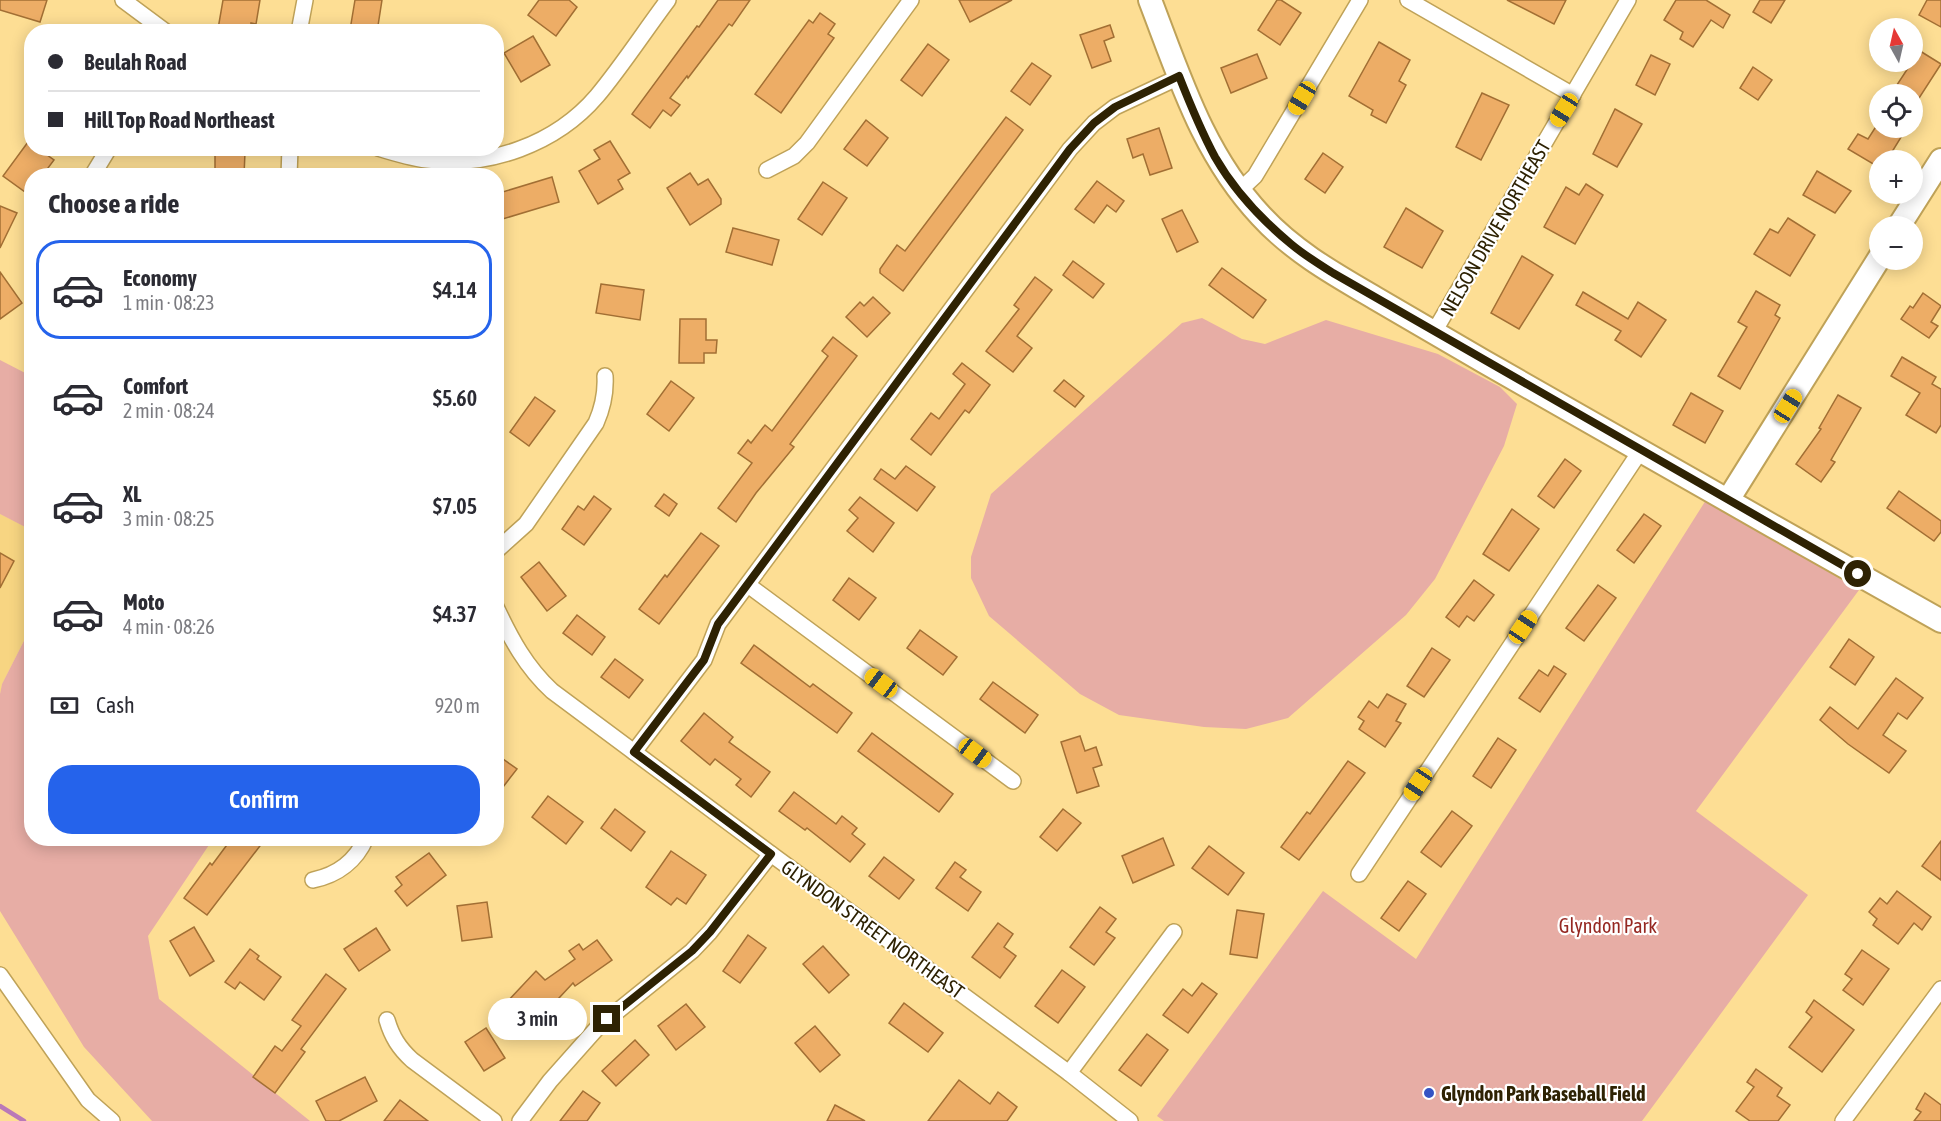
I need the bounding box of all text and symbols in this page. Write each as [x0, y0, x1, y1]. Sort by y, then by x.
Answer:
north arrow [1869, 18, 1923, 72]
map controls [1869, 18, 1923, 270]
text: Beulah Road [84, 49, 187, 75]
car [1285, 78, 1319, 118]
button: locate [1869, 84, 1923, 138]
car [1547, 90, 1581, 130]
text: Hill Top Road Northeast [84, 107, 275, 133]
street label: NELSON DRIVE NORTHEAST [1435, 136, 1555, 320]
button: + [1869, 150, 1923, 204]
text: Choose a ride [48, 188, 180, 219]
button: − [1869, 216, 1923, 270]
icon: car [51, 263, 105, 317]
text: Economy [123, 265, 197, 291]
text: $4.14 [433, 277, 477, 303]
text: 1 min · 08:23 [123, 291, 215, 314]
icon: car [51, 371, 105, 425]
text: Comfort [123, 373, 188, 399]
text: $5.60 [433, 385, 477, 411]
car [1771, 386, 1805, 426]
text: 2 min · 08:24 [123, 399, 215, 422]
icon: car [51, 479, 105, 533]
text: XL [123, 481, 141, 507]
text: $7.05 [433, 493, 477, 519]
text: 3 min · 08:25 [123, 507, 215, 530]
route start [1844, 560, 1871, 587]
icon: car [51, 587, 105, 641]
text: Moto [123, 589, 165, 615]
text: $4.37 [433, 601, 477, 627]
car [1505, 607, 1541, 647]
text: 4 min · 08:26 [123, 615, 215, 638]
car [861, 665, 901, 701]
icon: cash [48, 689, 81, 722]
text: Cash [96, 692, 135, 718]
text: 920 m [435, 694, 480, 717]
car [955, 735, 995, 771]
car [1400, 764, 1436, 804]
button: Confirm [48, 765, 480, 834]
street label: GLYNDON STREET NORTHEAST [777, 855, 969, 1003]
park label: Glyndon Park [1559, 914, 1657, 937]
callout: 3 min [487, 998, 586, 1040]
route end [593, 1005, 620, 1032]
text: 3 min [517, 1007, 558, 1030]
place label: Glyndon Park Baseball Field [1441, 1082, 1645, 1105]
marker: Glyndon Park Baseball Field [1422, 1086, 1436, 1100]

